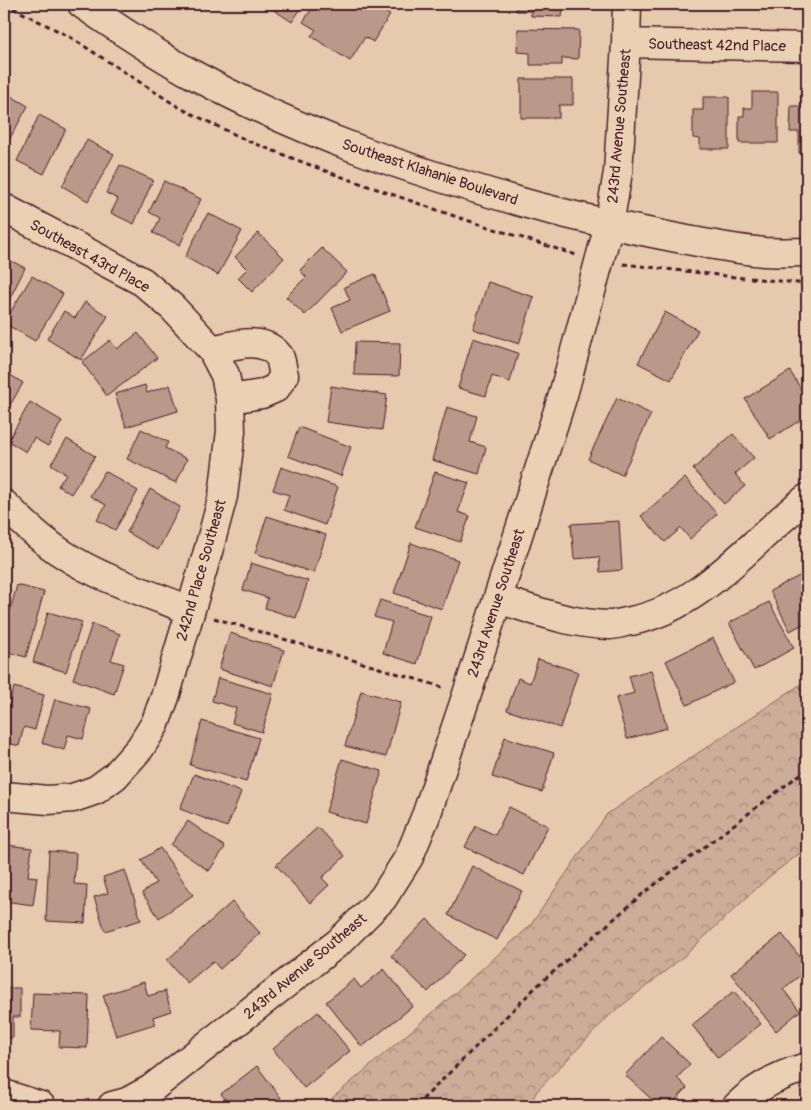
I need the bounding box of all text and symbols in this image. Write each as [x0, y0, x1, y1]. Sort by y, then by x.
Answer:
street label: Southeast 42nd Place [648, 35, 787, 56]
street label: 243rd Avenue Southeast [603, 47, 636, 204]
street label: Southeast Klahanie Boulevard [339, 135, 520, 210]
street label: Southeast 43rd Place [26, 216, 154, 298]
street label: 242nd Place Southeast [172, 496, 231, 643]
street label: 243rd Avenue Southeast [463, 526, 530, 680]
street label: 243rd Avenue Southeast [240, 909, 372, 1023]

